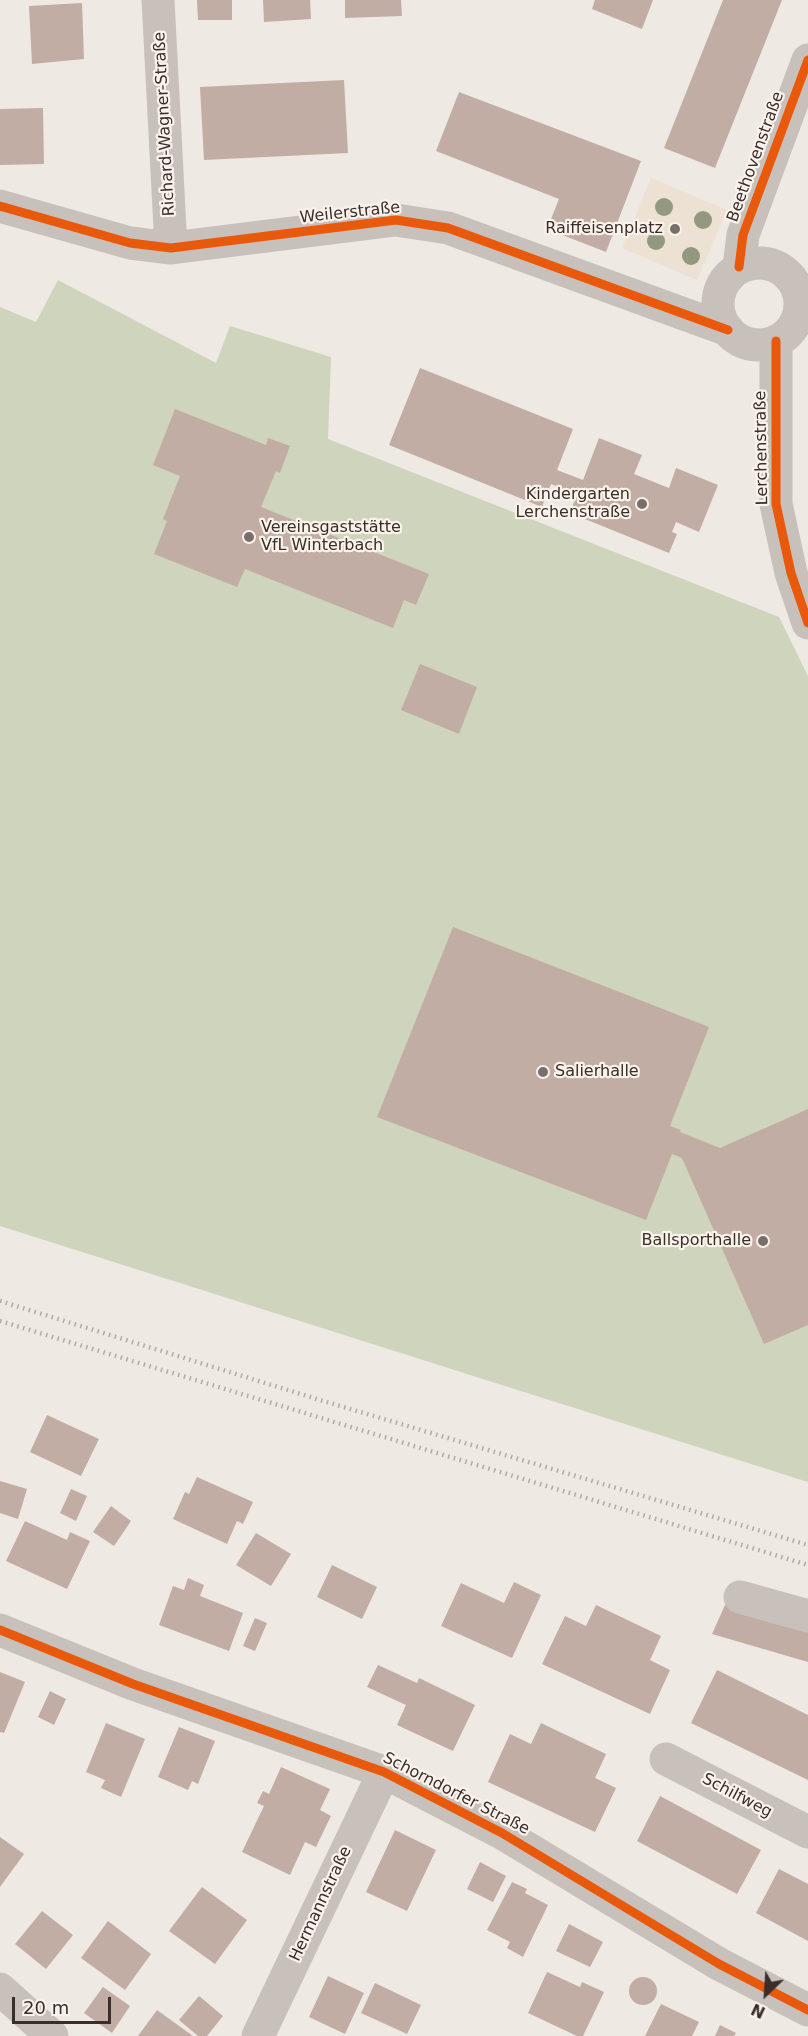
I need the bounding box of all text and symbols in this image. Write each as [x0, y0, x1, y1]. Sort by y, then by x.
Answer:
street label: Richard-Wagner-Straße [151, 31, 179, 217]
street label: Beethovenstraße [724, 89, 788, 225]
street label: Weilerstraße [299, 198, 401, 228]
place label: Raiffeisenplatz [545, 219, 663, 239]
marker: Raiffeisenplatz [668, 222, 682, 236]
street label: Lerchenstraße [751, 391, 773, 505]
place label: Kindergarten Lerchenstraße [515, 485, 630, 523]
marker: Kindergarten Lerchenstraße [635, 497, 649, 511]
place label: Vereinsgaststätte VfL Winterbach [261, 518, 401, 556]
marker: Vereinsgaststätte VfL Winterbach [242, 530, 256, 544]
place label: Salierhalle [555, 1062, 639, 1082]
marker: Salierhalle [536, 1065, 550, 1079]
place label: Ballsporthalle [642, 1231, 751, 1251]
marker: Ballsporthalle [756, 1234, 770, 1248]
street label: Schorndorfer Straße [380, 1749, 532, 1839]
street label: Schilfweg [699, 1770, 775, 1822]
street label: Hermannstraße [286, 1843, 356, 1965]
north arrow [736, 1964, 796, 2024]
scale bar [15, 1985, 114, 2023]
text: 20 m [23, 1997, 69, 2018]
text: N [748, 1999, 768, 2022]

